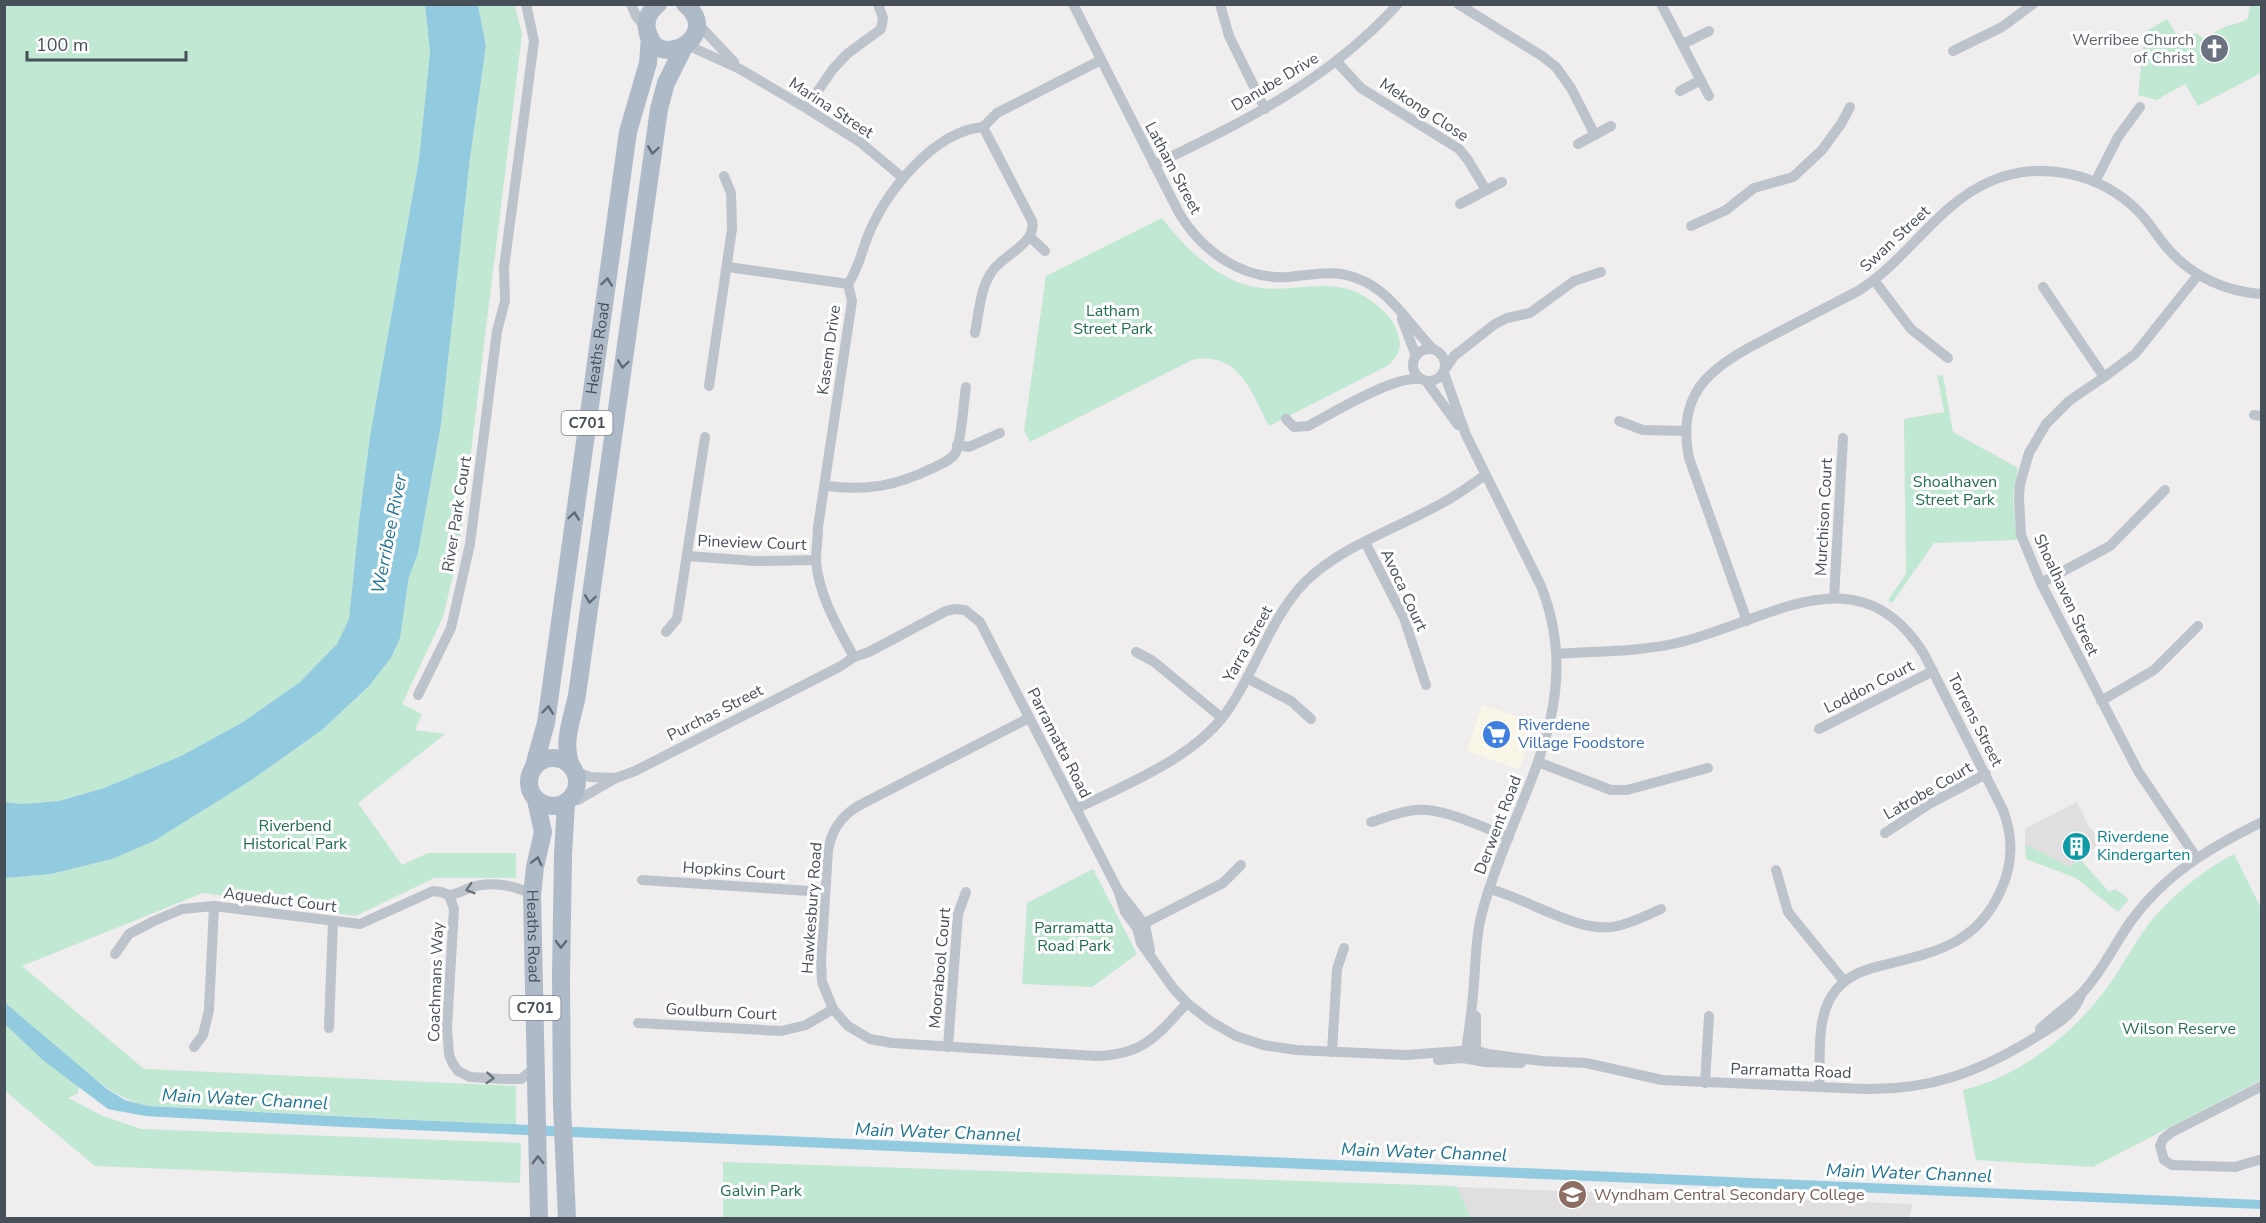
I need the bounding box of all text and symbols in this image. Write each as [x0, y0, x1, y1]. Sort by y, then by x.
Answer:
scale bar [27, 24, 186, 62]
place label: Werribee Church of Christ [2072, 29, 2194, 69]
text: 100 m [36, 33, 88, 57]
church icon: Werribee Church of Christ [2199, 33, 2231, 65]
street label: Danube Drive [1227, 47, 1323, 117]
street label: Marina Street [784, 72, 878, 144]
street label: Mekong Close [1375, 73, 1473, 147]
street label: Latham Street [1139, 118, 1207, 218]
one-way arrow [647, 146, 660, 155]
street label: Swan Street [1855, 201, 1935, 277]
one-way arrow [600, 277, 613, 286]
park label: Latham Street Park [1073, 300, 1154, 340]
street label: Heaths Road [581, 301, 615, 396]
street label: Kasem Drive [812, 304, 846, 396]
one-way arrow [618, 360, 630, 369]
road number: C701 [562, 411, 612, 435]
street label: River Park Court [437, 454, 477, 573]
street label: Murchison Court [1810, 457, 1838, 577]
park label: Shoalhaven Street Park [1913, 471, 1997, 511]
water label: Werribee River [366, 472, 412, 596]
one-way arrow [568, 512, 580, 521]
street label: Pineview Court [697, 530, 807, 556]
street label: Shoalhaven Street [2028, 531, 2104, 660]
street label: Avoca Court [1375, 545, 1433, 635]
one-way arrow [585, 595, 597, 604]
street label: Yarra Street [1217, 601, 1278, 687]
street label: Loddon Court [1820, 655, 1918, 719]
street label: Torrens Street [1942, 670, 2008, 771]
street label: Purchas Street [663, 679, 767, 747]
street label: Parramatta Road [1022, 684, 1096, 802]
one-way arrow [541, 705, 553, 714]
place label: Riverdene Village Foodstore [1517, 714, 1644, 754]
supermarket icon: Riverdene Village Foodstore [1481, 718, 1513, 750]
street label: Latrobe Court [1880, 757, 1977, 825]
street label: Derwent Road [1469, 772, 1527, 878]
park label: Riverbend Historical Park [243, 815, 348, 855]
place label: Riverdene Kindergarten [2097, 826, 2190, 866]
building icon: Riverdene Kindergarten [2060, 830, 2092, 862]
street label: Hawkesbury Road [796, 841, 828, 975]
one-way arrow [530, 856, 543, 866]
street label: Hopkins Court [682, 856, 786, 886]
street label: Aqueduct Court [222, 882, 338, 918]
one-way arrow [466, 882, 476, 894]
street label: Heaths Road [521, 889, 545, 983]
street label: Moorabool Court [924, 906, 956, 1029]
park label: Parramatta Road Park [1034, 917, 1114, 957]
street label: Coachmans Way [423, 921, 449, 1043]
one-way arrow [555, 939, 567, 948]
road number: C701 [510, 996, 560, 1020]
street label: Goulburn Court [665, 998, 778, 1026]
park label: Wilson Reserve [2122, 1018, 2236, 1040]
street label: Parramatta Road [1730, 1058, 1852, 1084]
one-way arrow [485, 1072, 494, 1085]
water label: Main Water Channel [161, 1083, 329, 1115]
water label: Main Water Channel [854, 1117, 1022, 1147]
water label: Main Water Channel [1340, 1137, 1508, 1167]
one-way arrow [531, 1156, 544, 1165]
water label: Main Water Channel [1825, 1158, 1993, 1188]
school or university icon: Wyndham Central Secondary College [1557, 1179, 1589, 1211]
park label: Galvin Park [720, 1180, 803, 1202]
place label: Wyndham Central Secondary College [1594, 1184, 1864, 1206]

